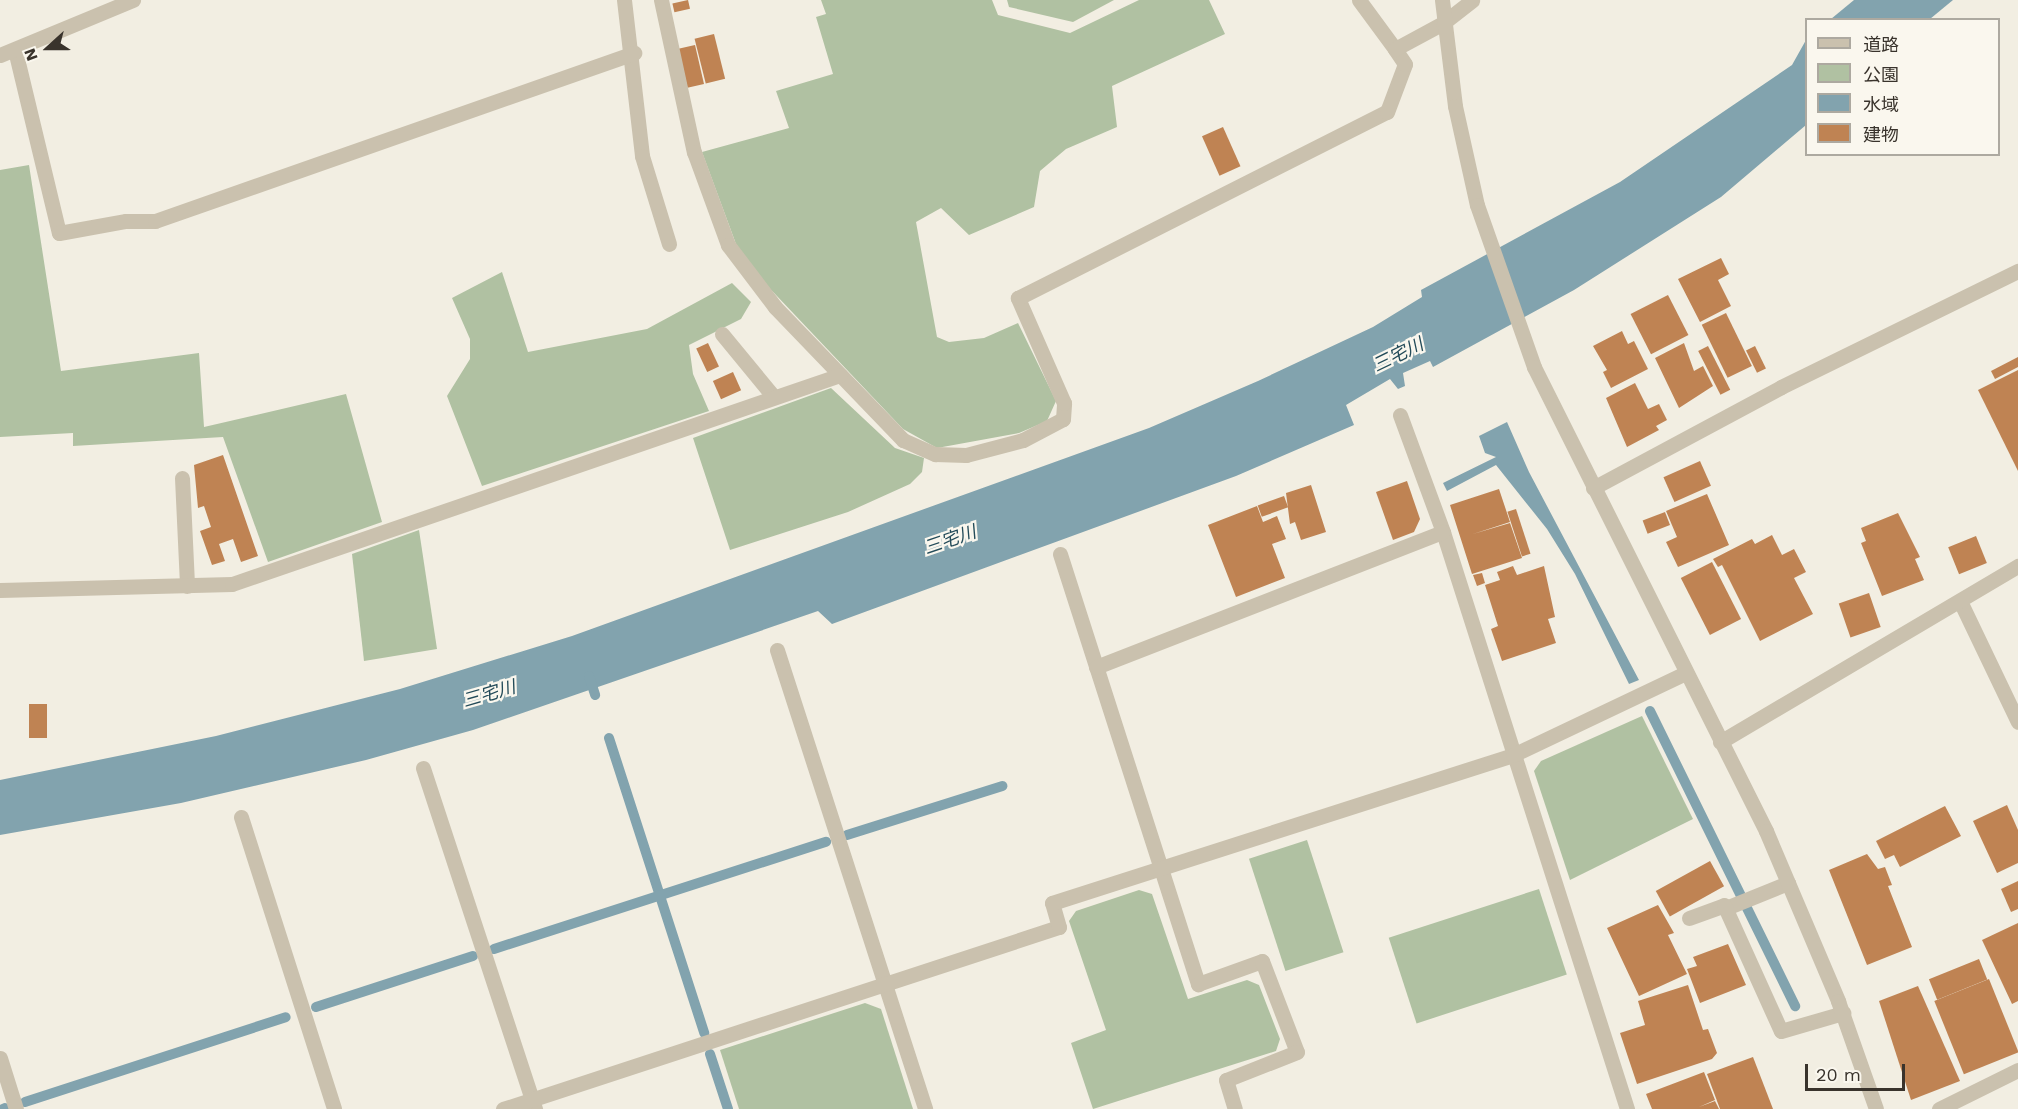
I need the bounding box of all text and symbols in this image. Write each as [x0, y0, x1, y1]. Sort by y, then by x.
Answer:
north arrow [18, 18, 78, 78]
legend [1805, 18, 2000, 156]
text: 道路 [1863, 34, 1899, 55]
text: N [20, 46, 42, 64]
text: 公園 [1863, 64, 1899, 85]
text: 水域 [1863, 94, 1899, 115]
text: 建物 [1863, 124, 1899, 145]
water label: 三宅川 [1369, 333, 1427, 377]
water label: 三宅川 [921, 521, 979, 559]
water label: 三宅川 [460, 676, 518, 712]
scale bar [1808, 1052, 1908, 1090]
text: 20 m [1816, 1064, 1861, 1085]

